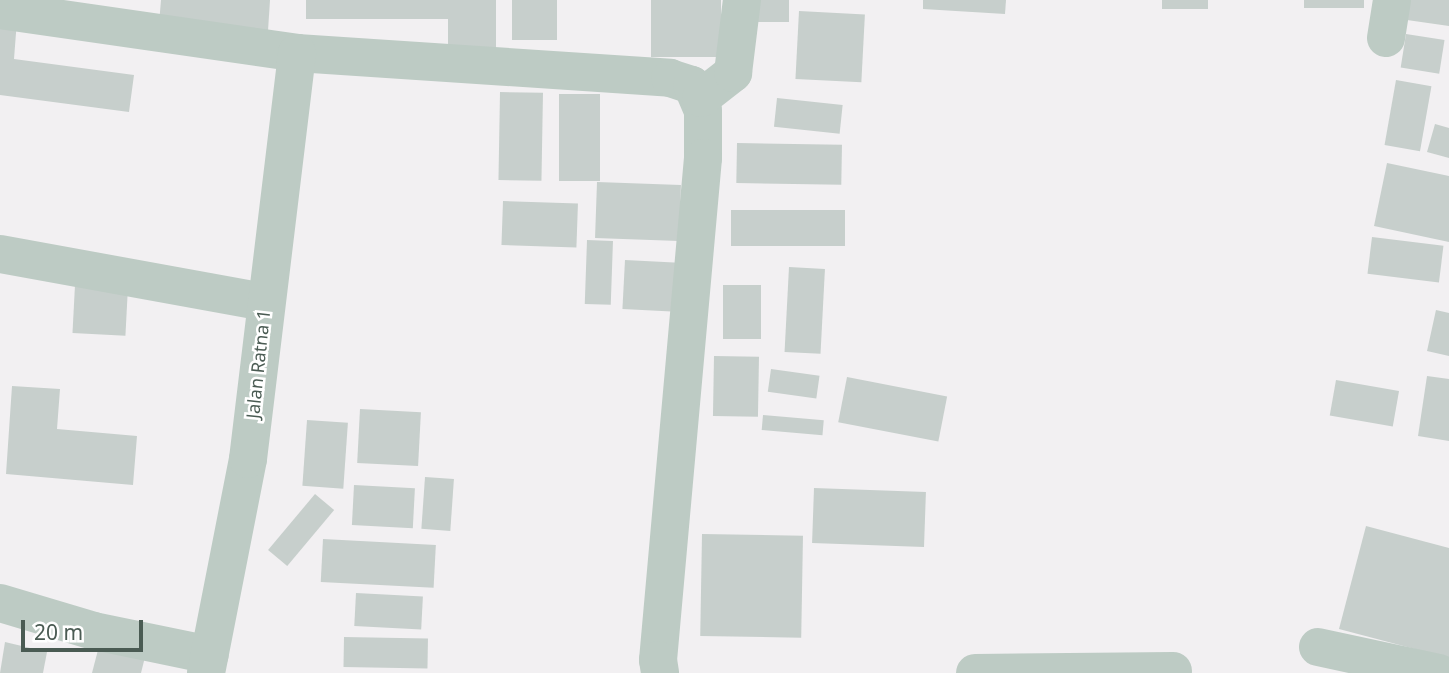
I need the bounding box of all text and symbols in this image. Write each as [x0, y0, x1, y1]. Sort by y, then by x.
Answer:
street label: Jalan Ratna 1 [242, 308, 274, 420]
scale bar [24, 606, 147, 650]
text: 20 m [34, 618, 83, 646]

